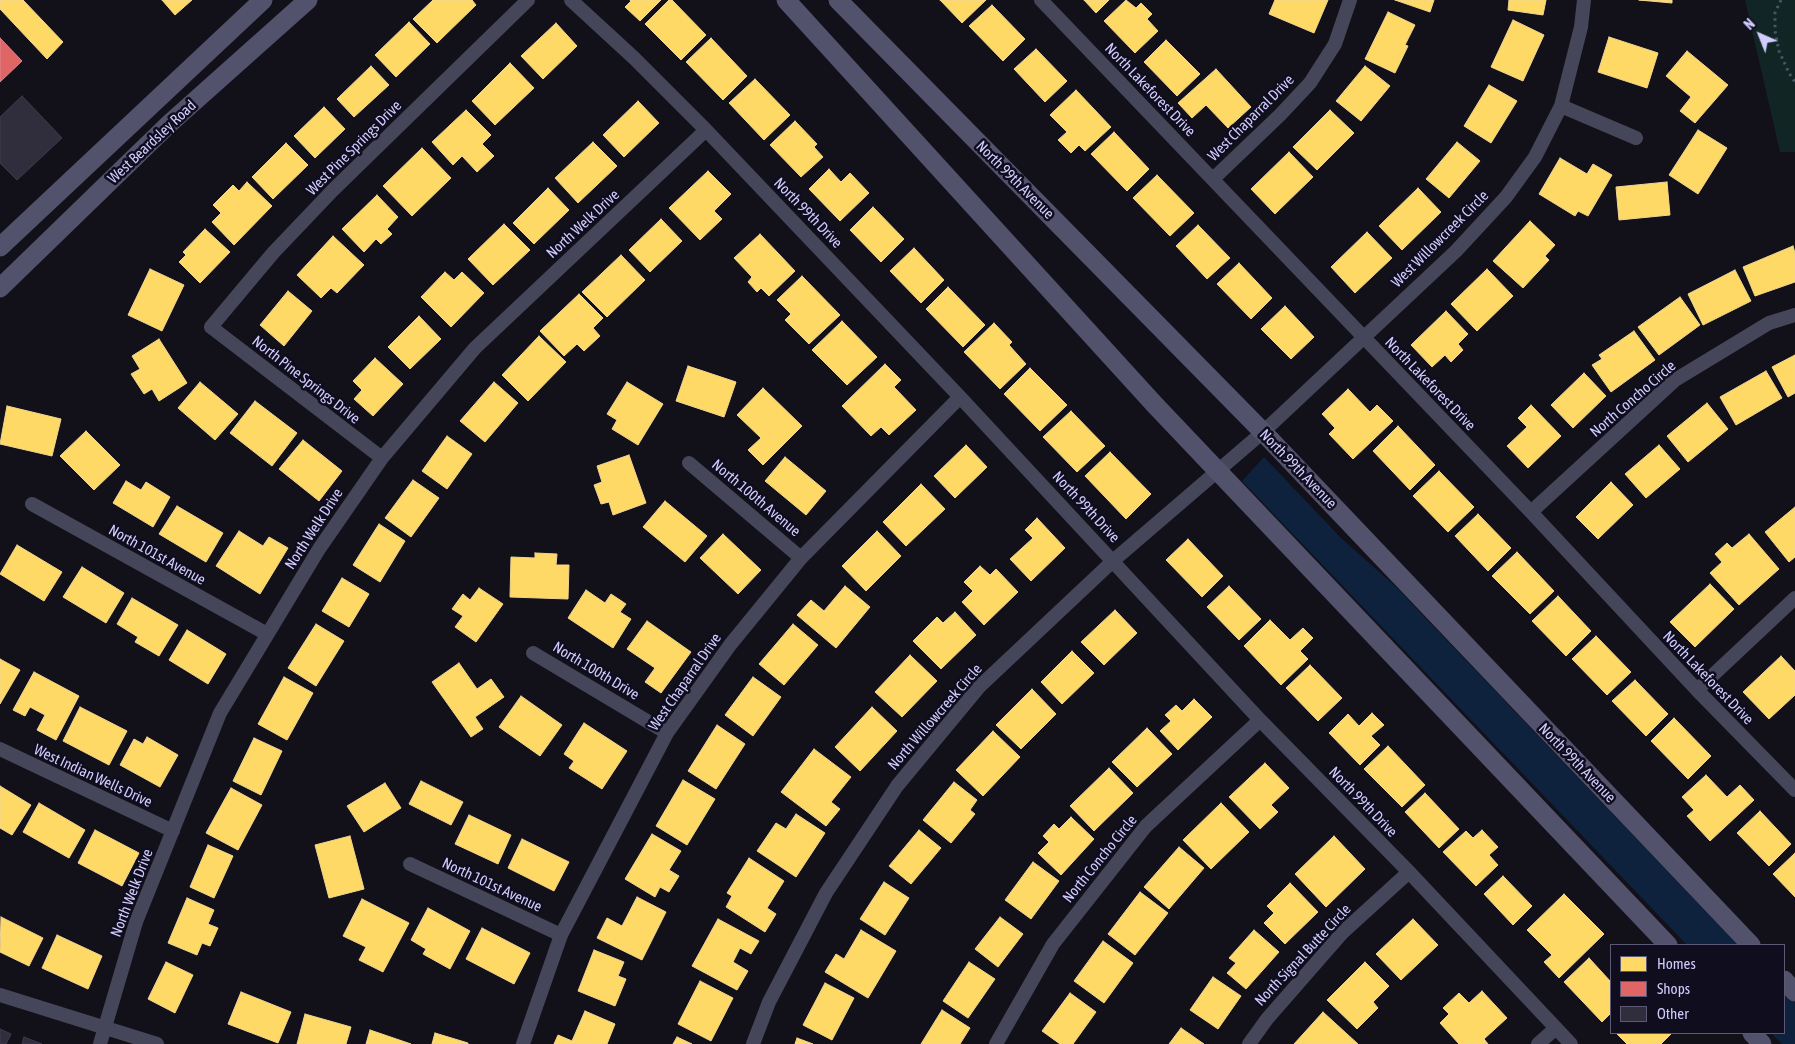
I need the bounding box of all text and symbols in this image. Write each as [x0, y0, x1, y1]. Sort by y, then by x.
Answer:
north arrow [1735, 10, 1785, 60]
text: N [1741, 16, 1758, 33]
street label: North Lakeforest Drive [1101, 40, 1199, 140]
street label: West Chaparral Drive [1204, 71, 1298, 165]
street label: West Beardsley Road [104, 97, 200, 187]
street label: West Pine Springs Drive [303, 97, 405, 199]
street label: North 99th Avenue [972, 137, 1058, 223]
street label: North 99th Drive [770, 174, 846, 252]
street label: North Welk Drive [543, 186, 623, 262]
street label: West Willowcreek Circle [1388, 187, 1492, 291]
street label: North Pine Springs Drive [248, 332, 364, 428]
street label: North Lakeforest Drive [1381, 334, 1479, 434]
street label: North Concho Circle [1586, 357, 1680, 441]
street label: North 99th Avenue [1256, 426, 1340, 512]
street label: North 100th Avenue [708, 456, 804, 540]
street label: North 99th Drive [1048, 468, 1124, 546]
street label: North Welk Drive [281, 485, 347, 573]
street label: North 101st Avenue [105, 521, 209, 589]
street label: North Lakeforest Drive [1659, 628, 1757, 728]
street label: West Chaparral Drive [645, 630, 725, 734]
street label: North 100th Drive [549, 638, 643, 704]
street label: North Willowcreek Circle [884, 660, 986, 774]
street label: North 99th Avenue [1535, 720, 1619, 806]
street label: West Indian Wells Drive [31, 741, 155, 811]
street label: North 99th Drive [1325, 763, 1401, 841]
street label: North Concho Circle [1059, 812, 1141, 906]
street label: North Welk Drive [107, 846, 157, 940]
street label: North 101st Avenue [439, 854, 545, 916]
street label: North Signal Butte Circle [1251, 900, 1355, 1010]
legend [1610, 944, 1785, 1034]
text: Homes [1657, 955, 1696, 972]
text: Shops [1657, 980, 1690, 997]
text: Other [1657, 1005, 1689, 1022]

